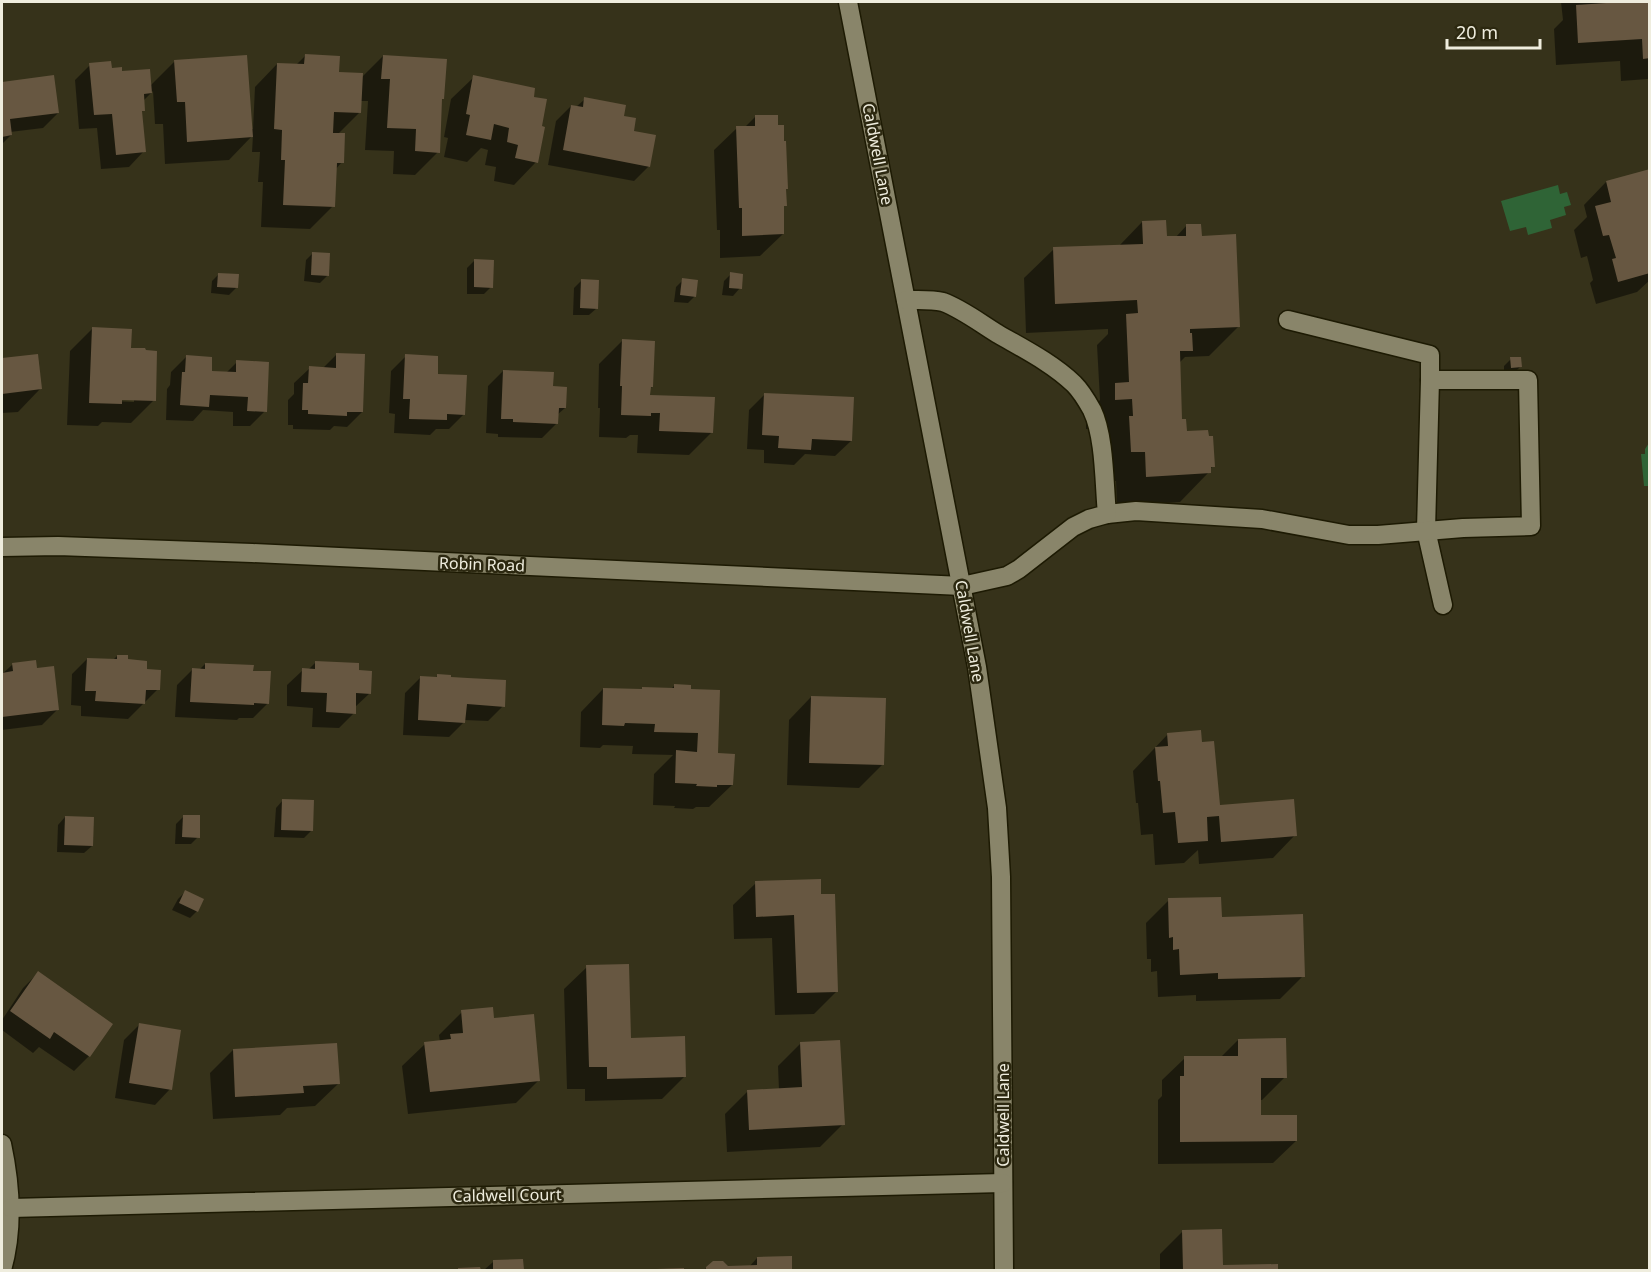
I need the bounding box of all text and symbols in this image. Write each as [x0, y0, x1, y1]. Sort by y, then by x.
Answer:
scale bar [1447, 12, 1540, 50]
text: 20 m [1456, 20, 1498, 44]
street label: Caldwell Lane [857, 101, 899, 207]
street label: Robin Road [439, 552, 525, 576]
street label: Caldwell Lane [950, 578, 990, 684]
street label: Caldwell Lane [992, 1063, 1014, 1167]
street label: Caldwell Court [452, 1183, 562, 1207]

